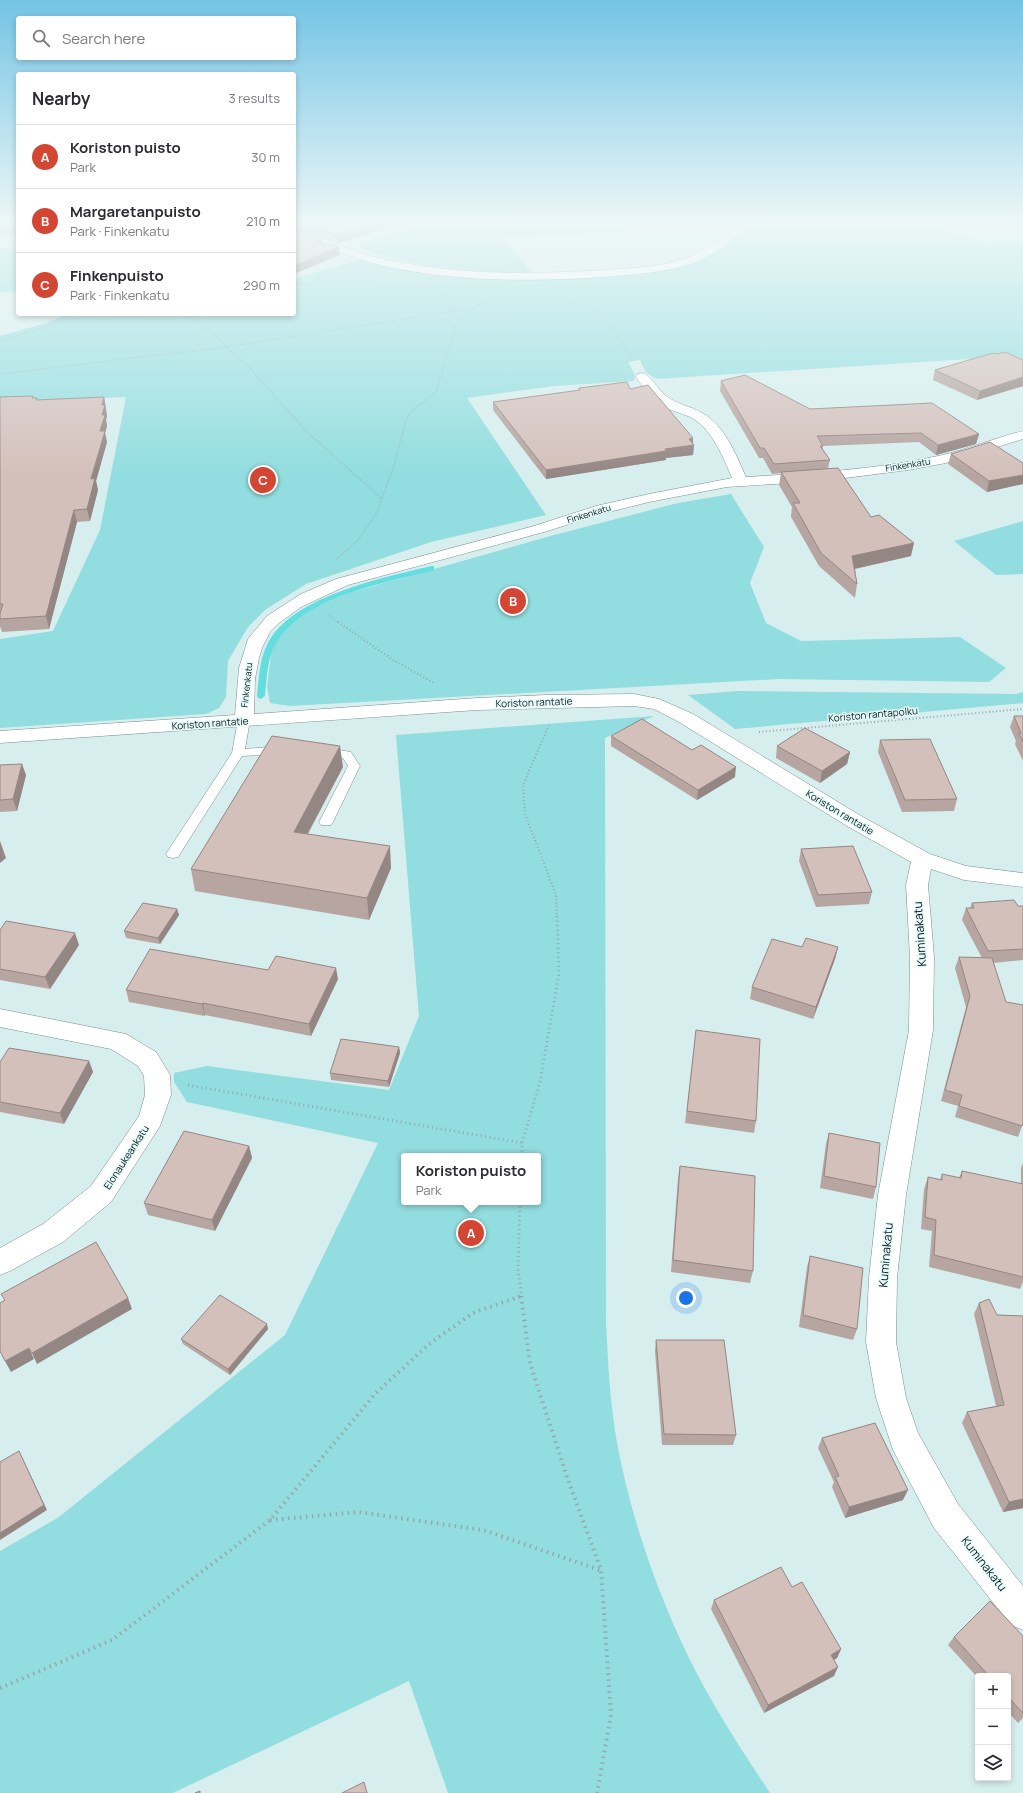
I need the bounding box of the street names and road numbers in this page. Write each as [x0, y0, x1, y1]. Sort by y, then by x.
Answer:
street label: Finkenkatu [885, 455, 931, 474]
street label: Finkenkatu [565, 501, 612, 526]
street label: Finkenkatu [238, 662, 255, 708]
street label: Koriston rantatie [495, 694, 573, 710]
street label: Koriston rantapolku [828, 703, 918, 725]
street label: Koriston rantatie [171, 713, 249, 733]
street label: Koriston rantatie [803, 786, 877, 838]
street label: Kuminakatu [909, 901, 930, 967]
street label: Elonaukeankatu [100, 1122, 152, 1192]
street label: Kuminakatu [874, 1222, 897, 1288]
street label: Kuminakatu [958, 1533, 1011, 1595]

